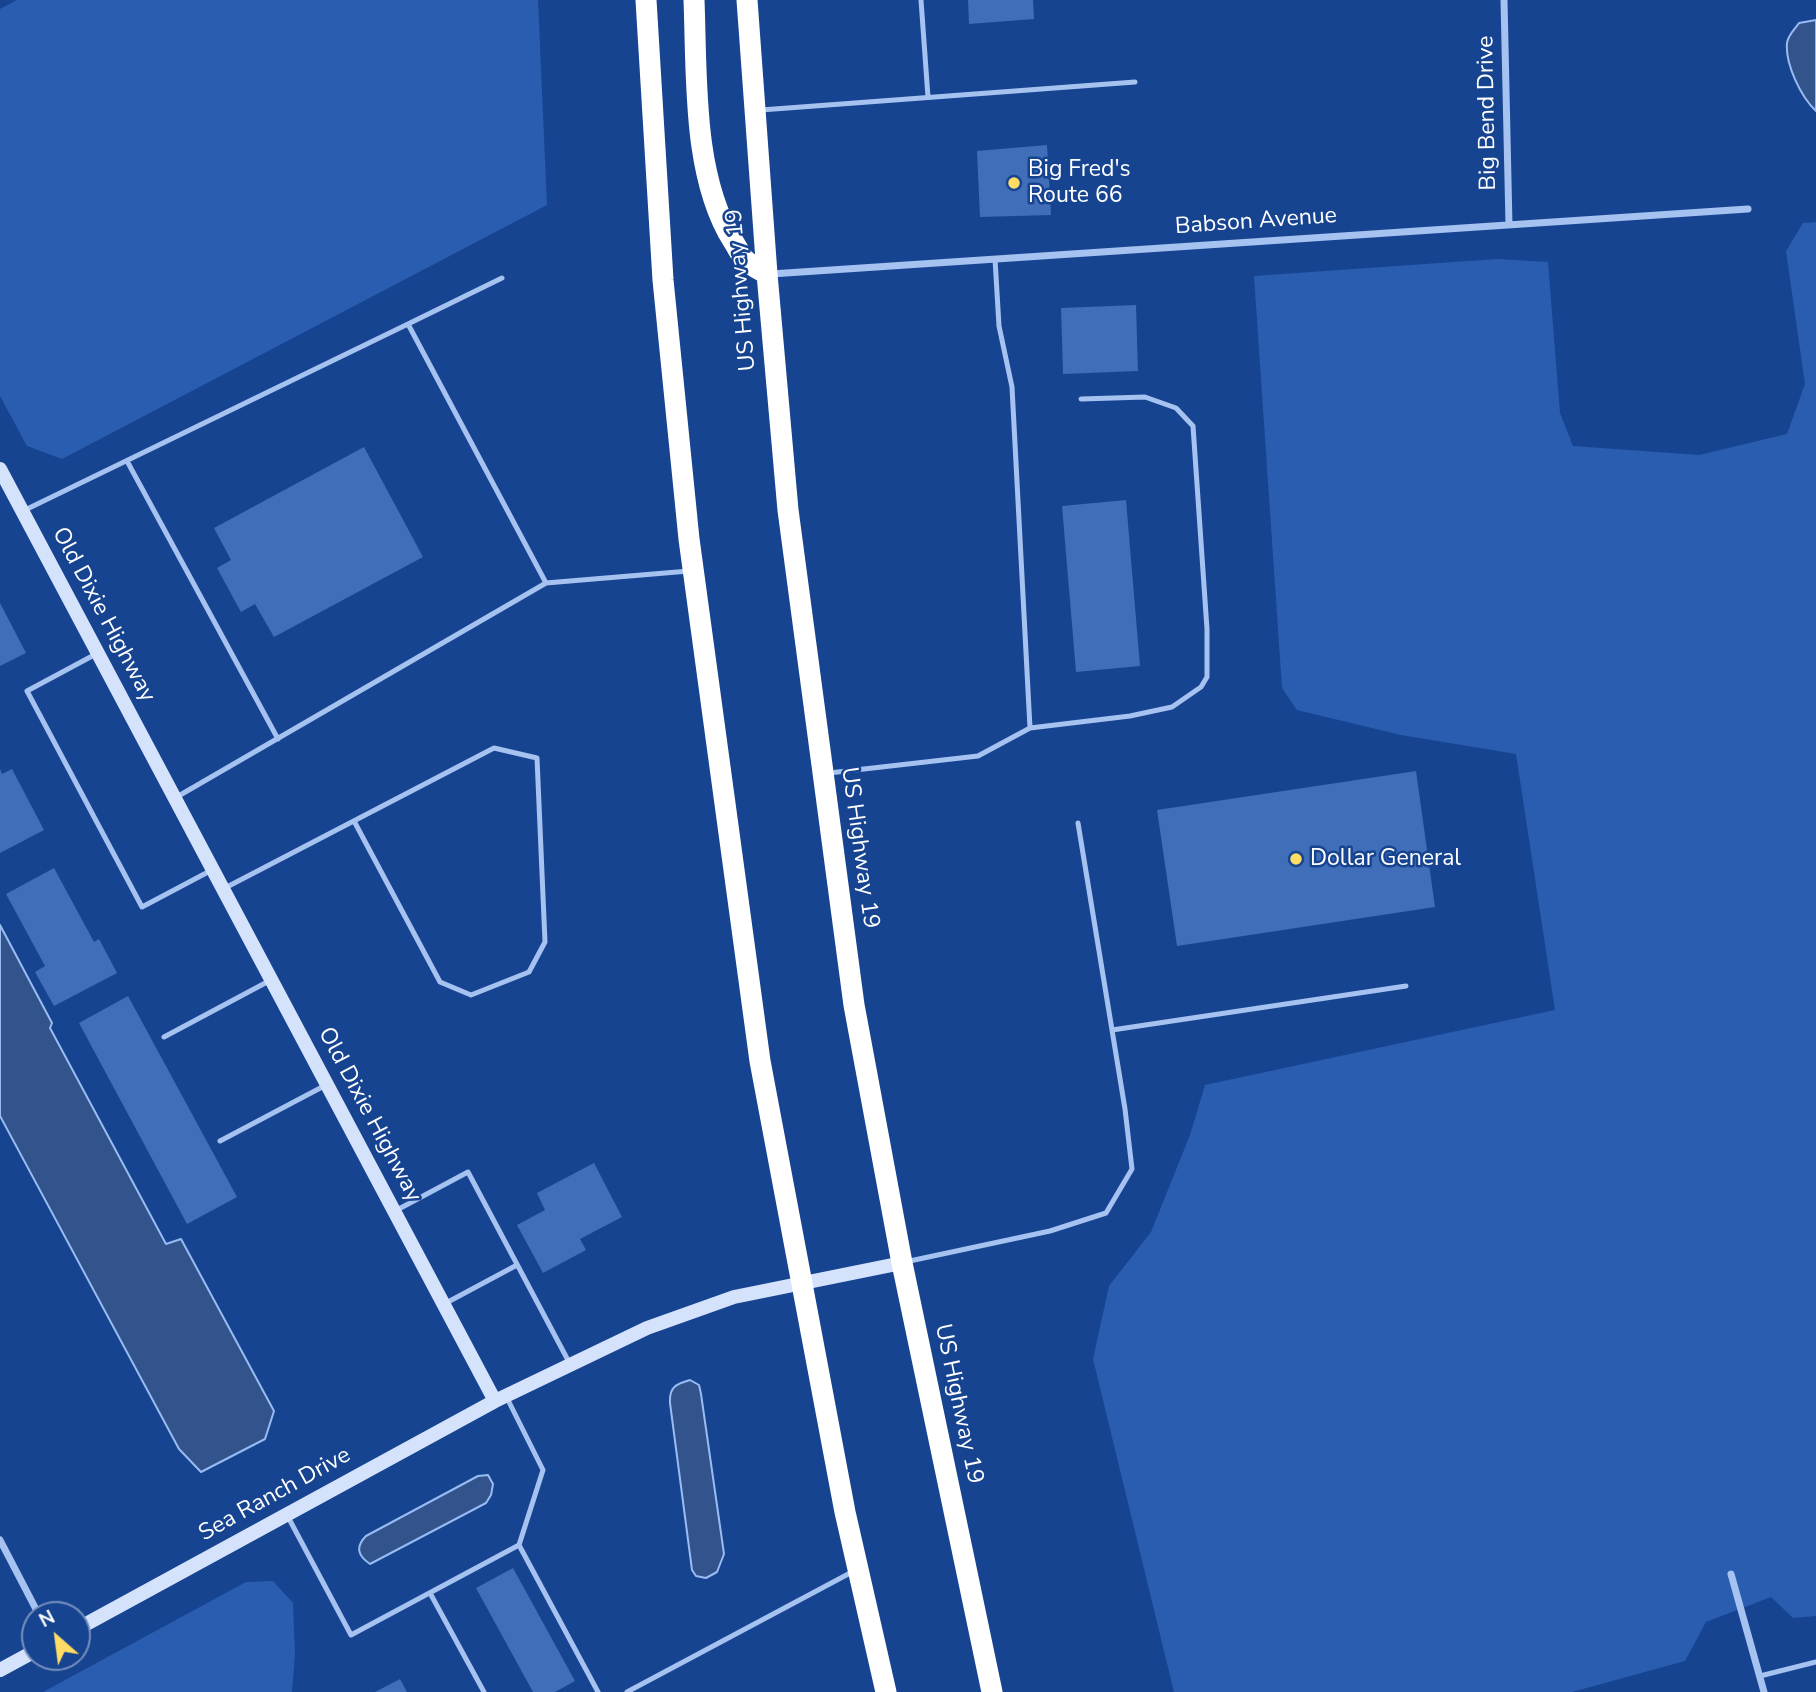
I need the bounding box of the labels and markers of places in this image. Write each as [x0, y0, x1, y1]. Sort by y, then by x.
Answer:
place label: Big Fred's Route 66 [1028, 156, 1131, 210]
marker: Big Fred's Route 66 [1006, 175, 1022, 191]
place label: Dollar General [1310, 845, 1461, 873]
marker: Dollar General [1288, 851, 1304, 867]

